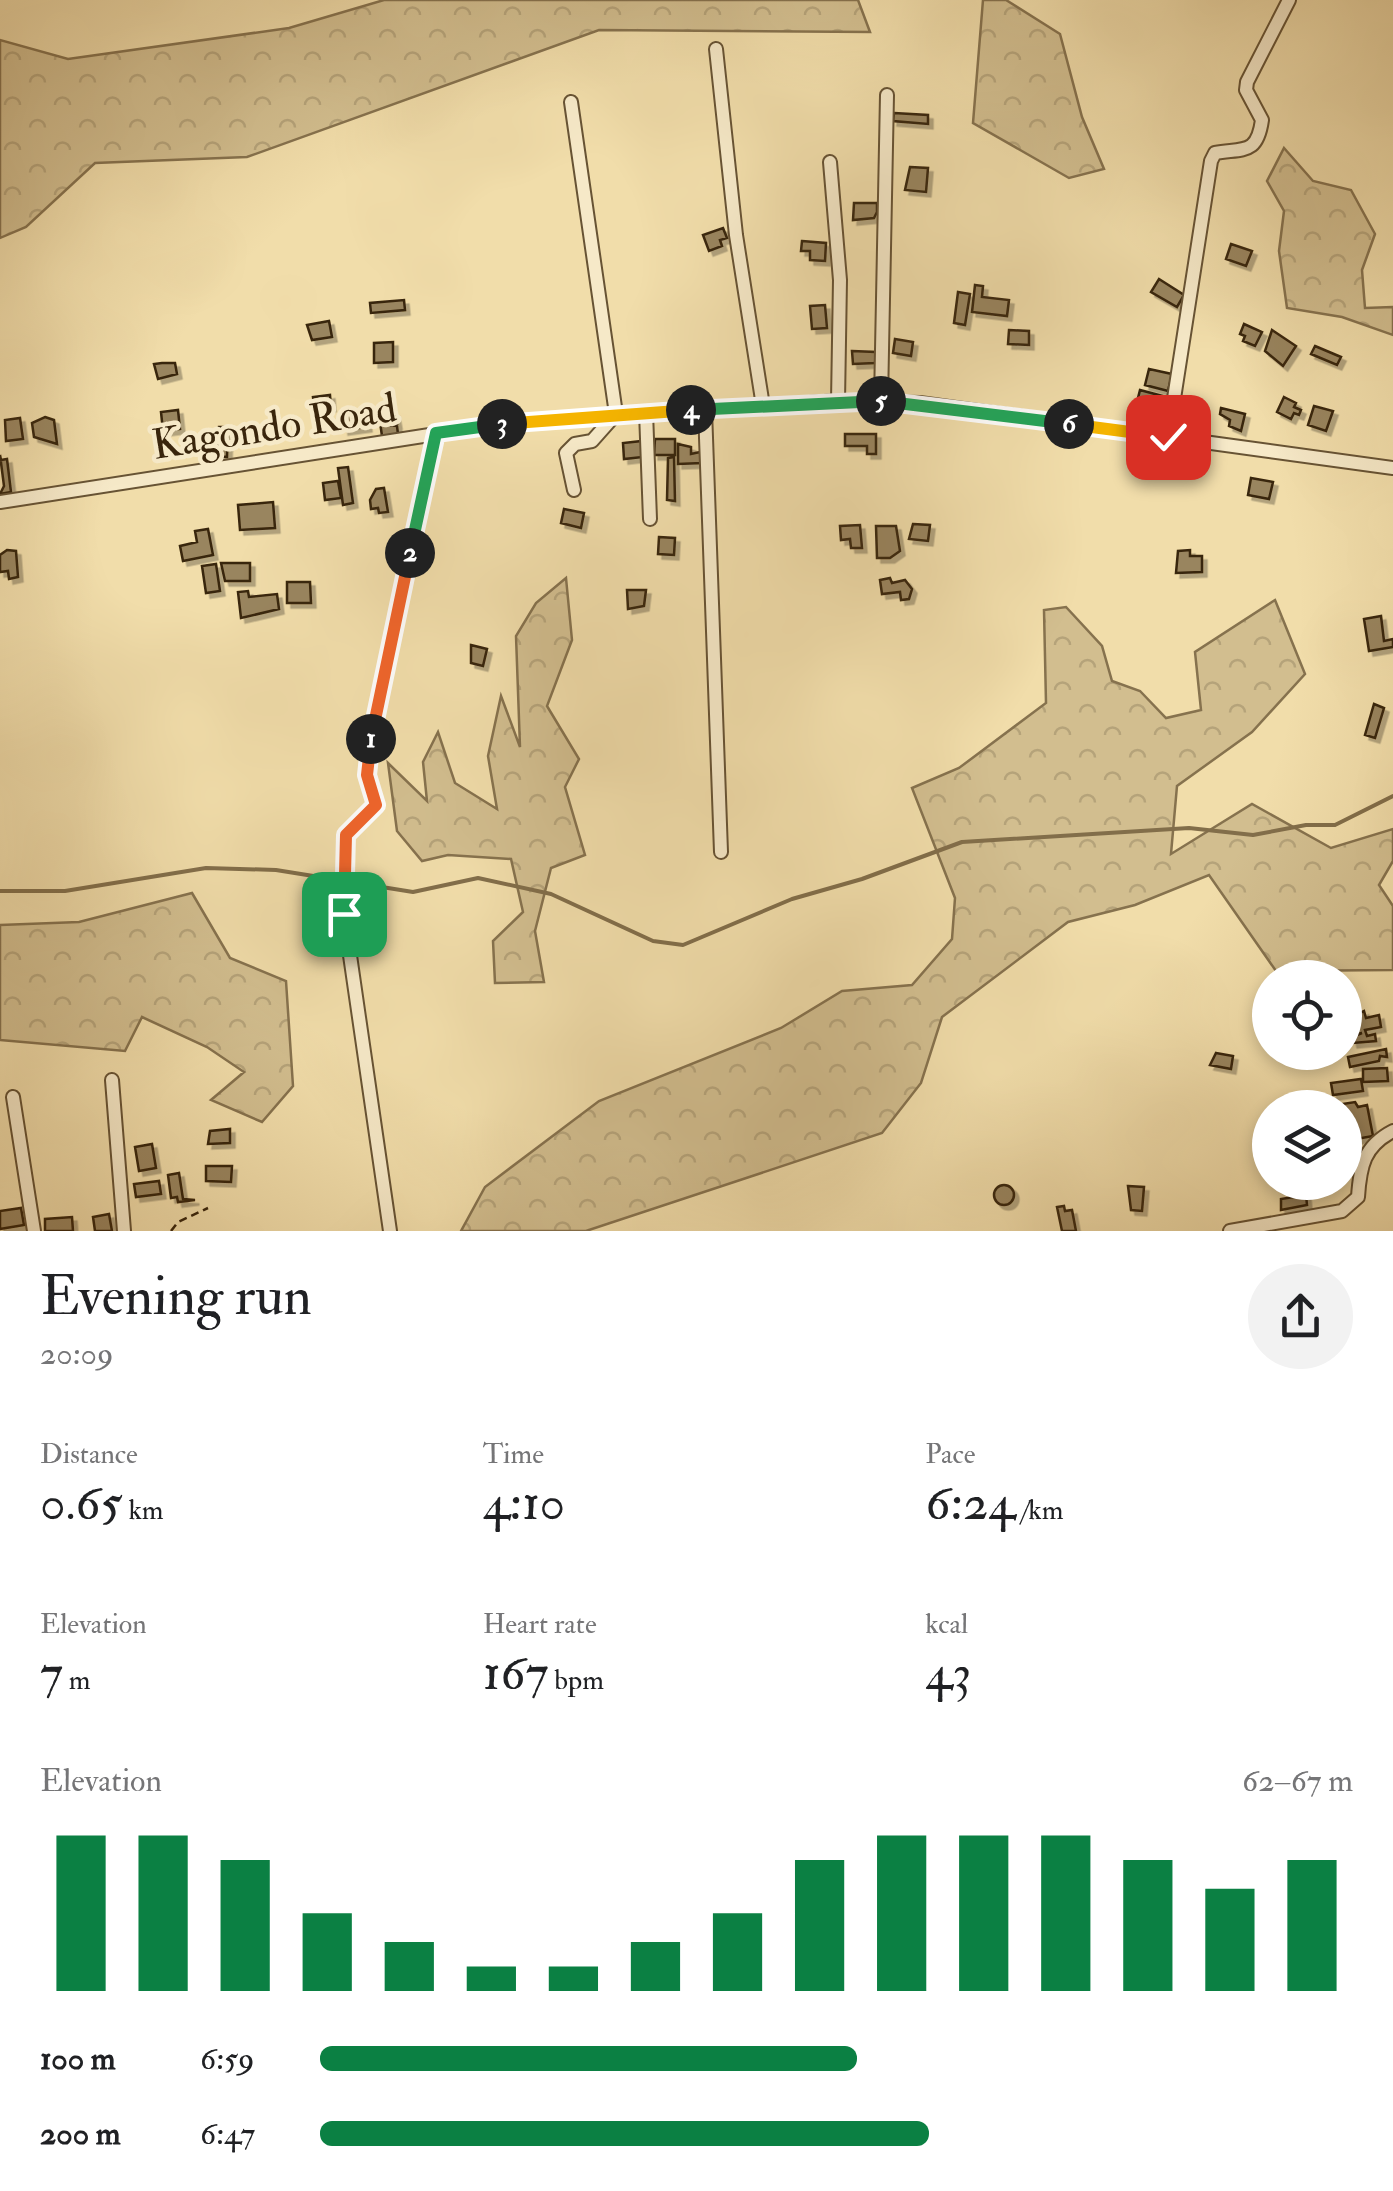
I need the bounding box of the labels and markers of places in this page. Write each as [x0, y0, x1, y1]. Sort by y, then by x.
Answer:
pin: 5 [856, 376, 906, 426]
pin: 4 [666, 385, 716, 435]
pin [1126, 395, 1211, 480]
pin: 3 [477, 399, 527, 449]
pin: 6 [1044, 399, 1094, 449]
pin: 2 [385, 528, 435, 578]
pin: 1 [346, 714, 396, 764]
pin [302, 872, 387, 957]

